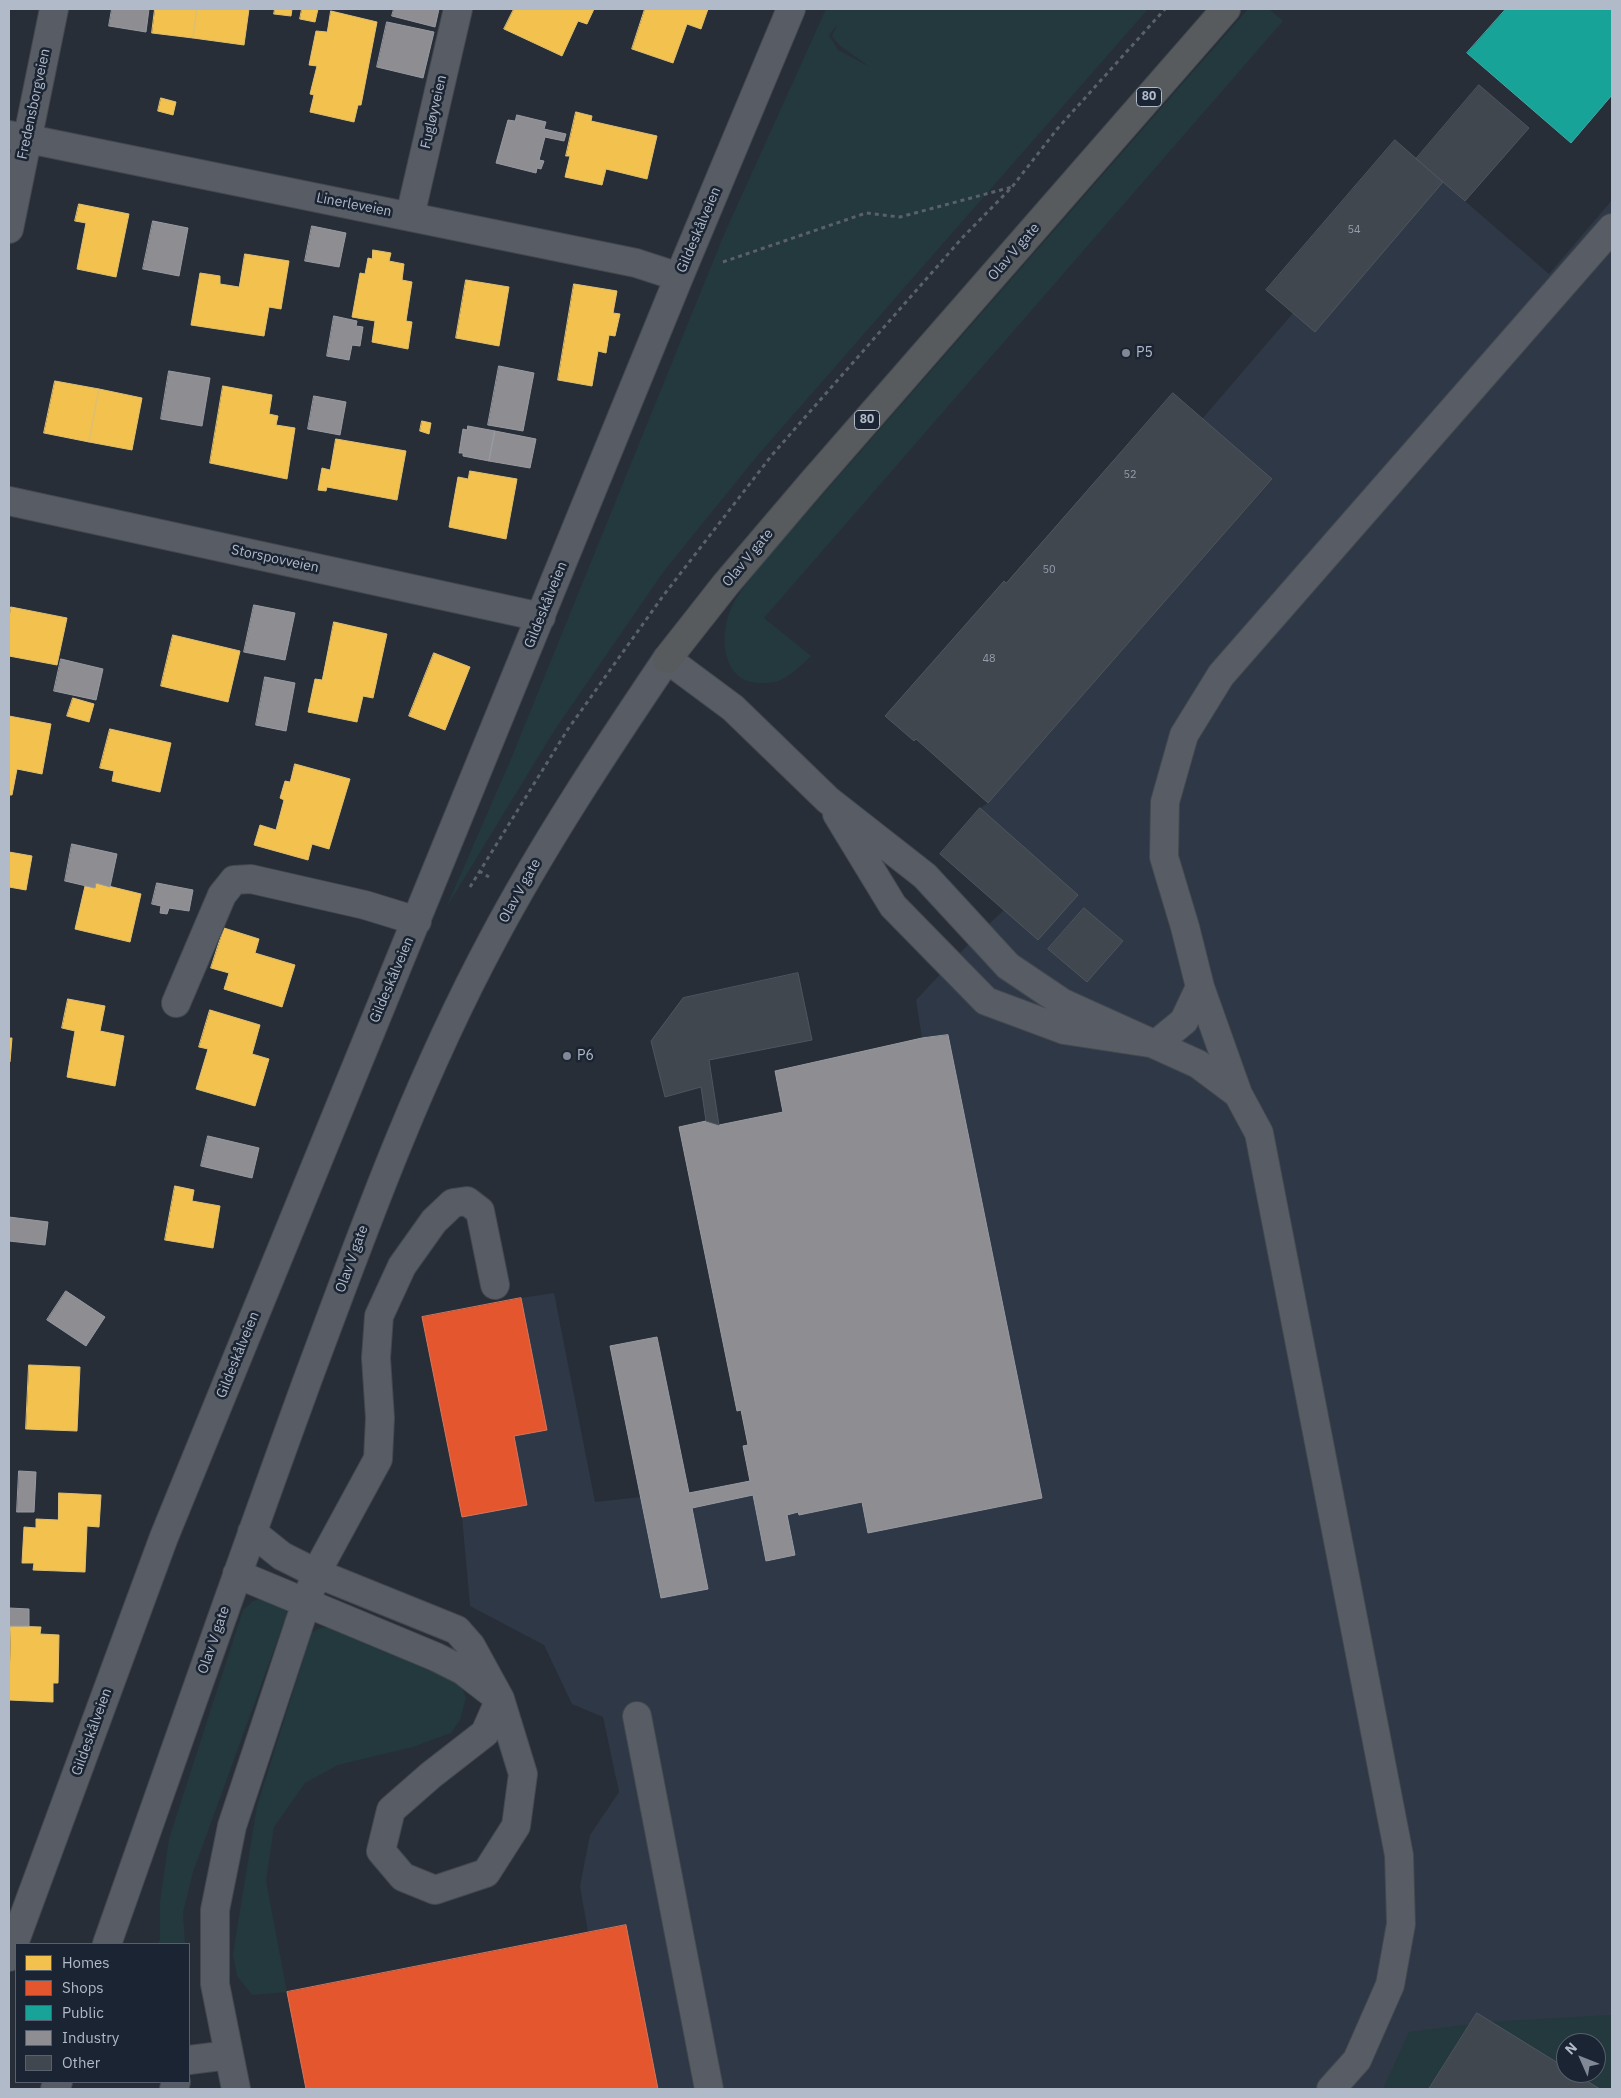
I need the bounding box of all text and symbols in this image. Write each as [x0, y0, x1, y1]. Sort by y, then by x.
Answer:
street label: Fredensborgveien [14, 47, 54, 161]
street label: Fugløyveien [417, 74, 451, 150]
road number: 80 [1136, 88, 1162, 106]
street label: Gildeskålveien [673, 185, 725, 275]
street label: Linerleveien [315, 189, 393, 221]
street label: Olav V gate [985, 220, 1043, 284]
house number: 54 [1347, 223, 1361, 237]
place label: P5 [1136, 345, 1153, 361]
marker: P5 [1120, 347, 1132, 359]
road number: 80 [854, 410, 880, 430]
house number: 52 [1123, 468, 1137, 482]
street label: Olav V gate [719, 526, 777, 590]
street label: Storspovveien [230, 542, 320, 576]
street label: Gildeskålveien [521, 559, 571, 651]
house number: 50 [1042, 563, 1056, 577]
house number: 48 [982, 652, 996, 666]
street label: Olav V gate [496, 856, 544, 926]
street label: Gildeskålveien [366, 935, 418, 1025]
place label: P6 [577, 1048, 594, 1064]
marker: P6 [561, 1050, 573, 1062]
street label: Olav V gate [332, 1223, 372, 1295]
street label: Gildeskålveien [213, 1309, 263, 1401]
street label: Olav V gate [195, 1604, 233, 1676]
street label: Gildeskålveien [68, 1686, 116, 1778]
legend [15, 1943, 190, 2083]
text: Homes [62, 1953, 110, 1972]
text: Shops [62, 1978, 104, 1997]
text: Public [62, 2003, 104, 2022]
text: Industry [62, 2028, 119, 2047]
north arrow [1556, 2033, 1606, 2083]
text: N [1561, 2038, 1581, 2058]
text: Other [62, 2053, 100, 2072]

